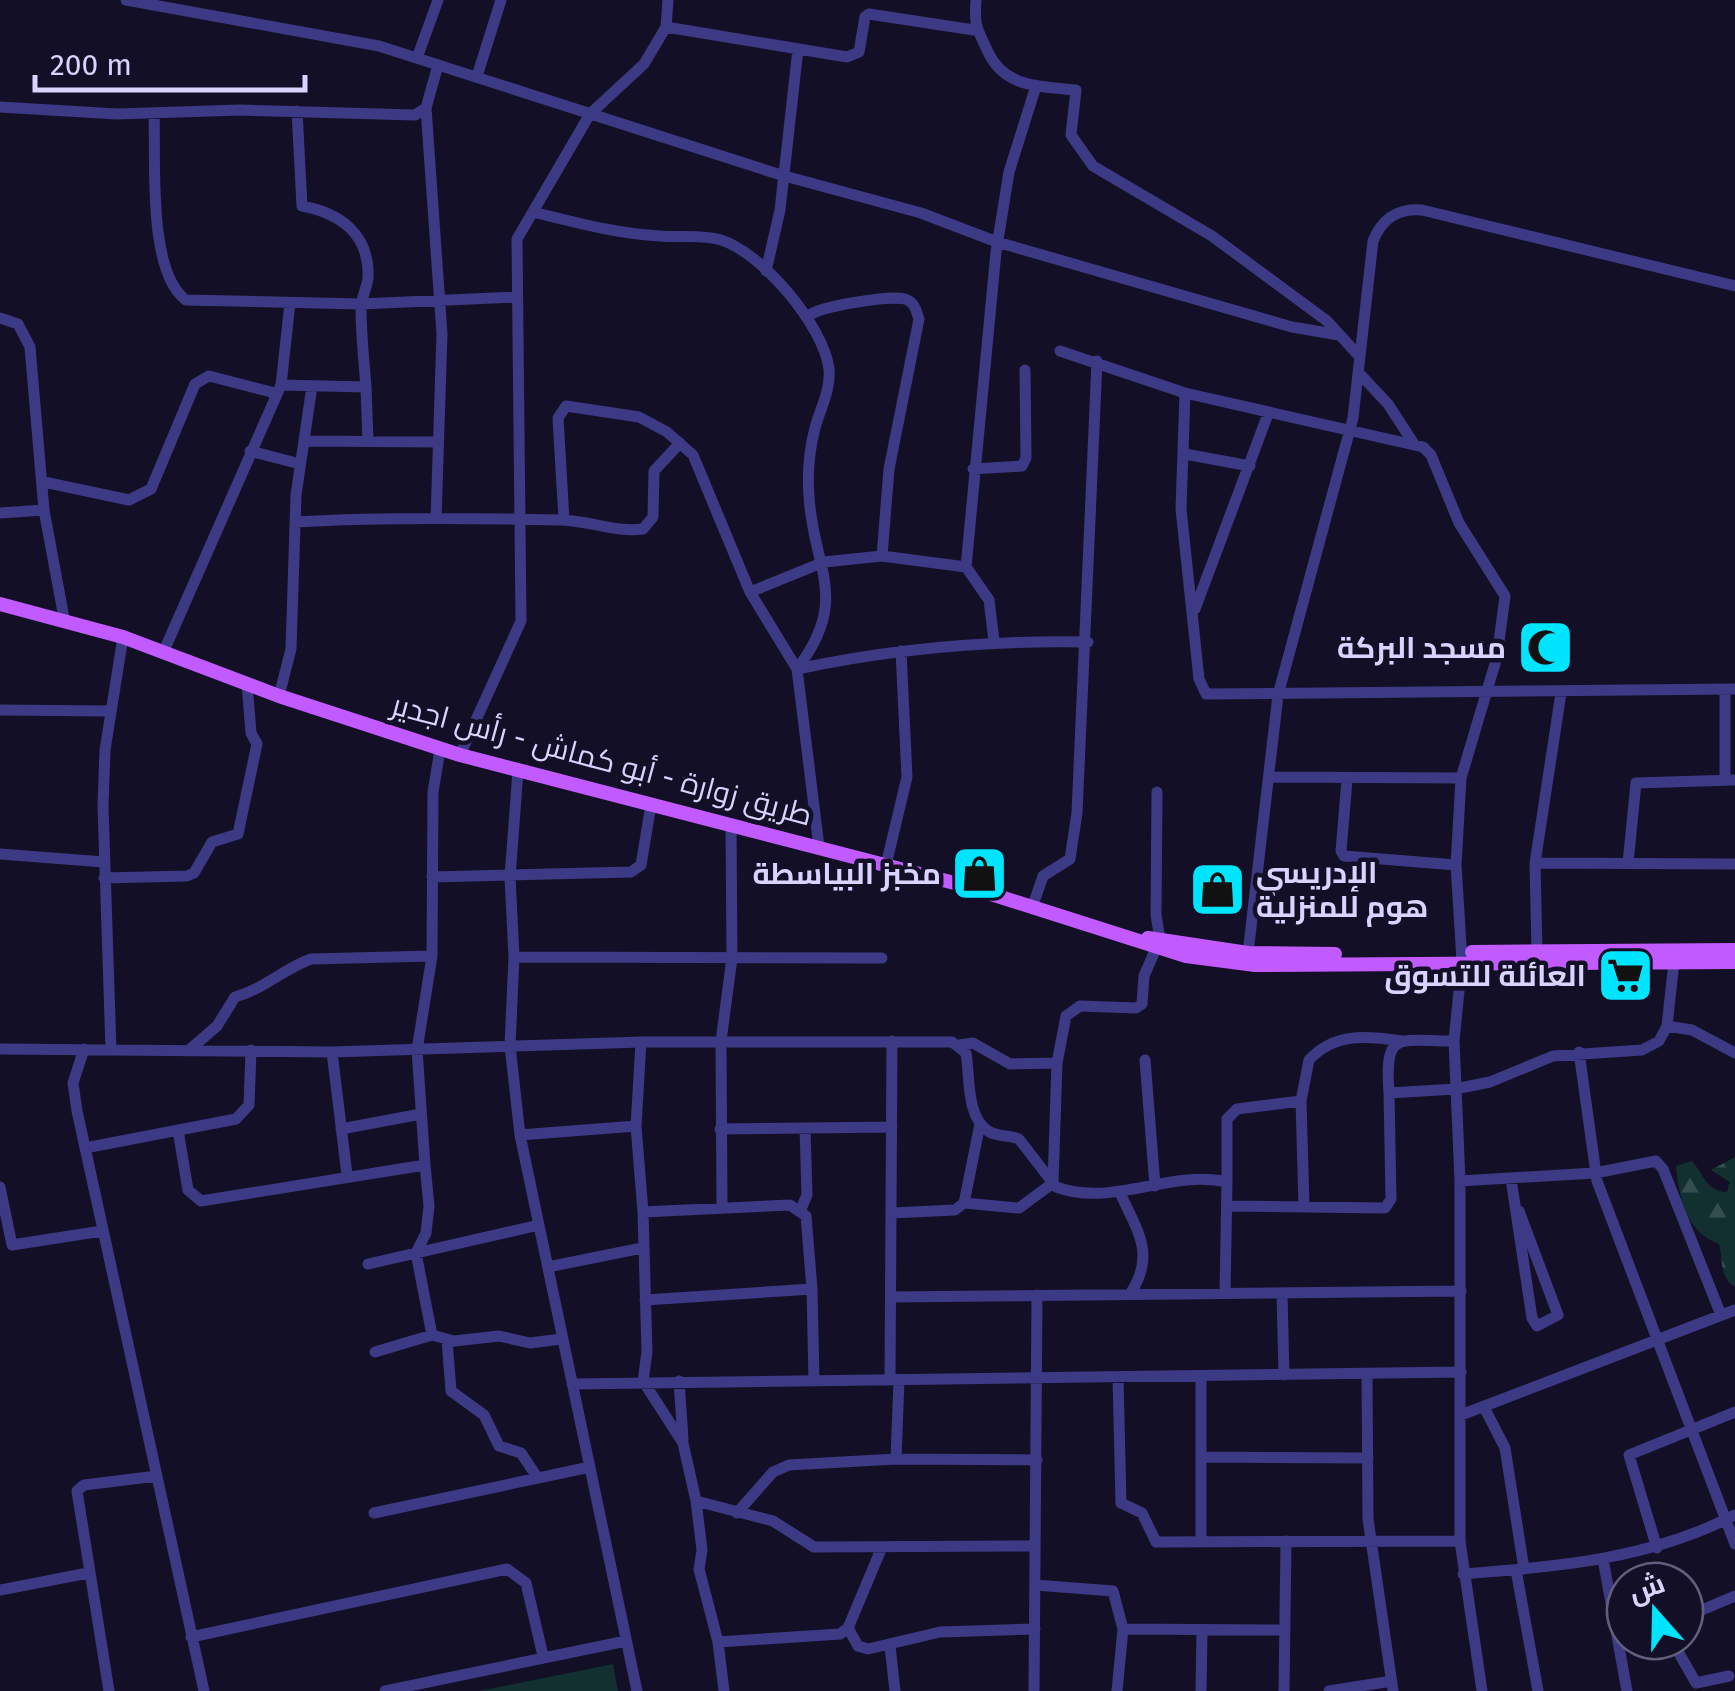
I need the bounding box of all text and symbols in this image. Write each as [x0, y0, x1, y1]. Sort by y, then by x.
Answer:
scale bar [35, 30, 305, 92]
text: 200 m [50, 47, 132, 83]
mosque icon: مسجد البركة [1515, 618, 1575, 678]
place label: مسجد البركة [1337, 630, 1506, 666]
street label: طريق زوارة - أبو كماش - رأس اجدير [386, 685, 816, 834]
shop icon: مخبز البياسطة [950, 844, 1010, 904]
place label: الإدريسي هوم للمنزلية [1256, 855, 1428, 927]
place label: مخبز البياسطة [752, 856, 941, 892]
shop icon: الإدريسي هوم للمنزلية [1187, 860, 1247, 920]
supermarket icon: العائلة للتسوق [1595, 946, 1655, 1006]
place label: العائلة للتسوق [1384, 958, 1586, 994]
north arrow [1605, 1561, 1705, 1661]
text: ش [1624, 1566, 1669, 1610]

